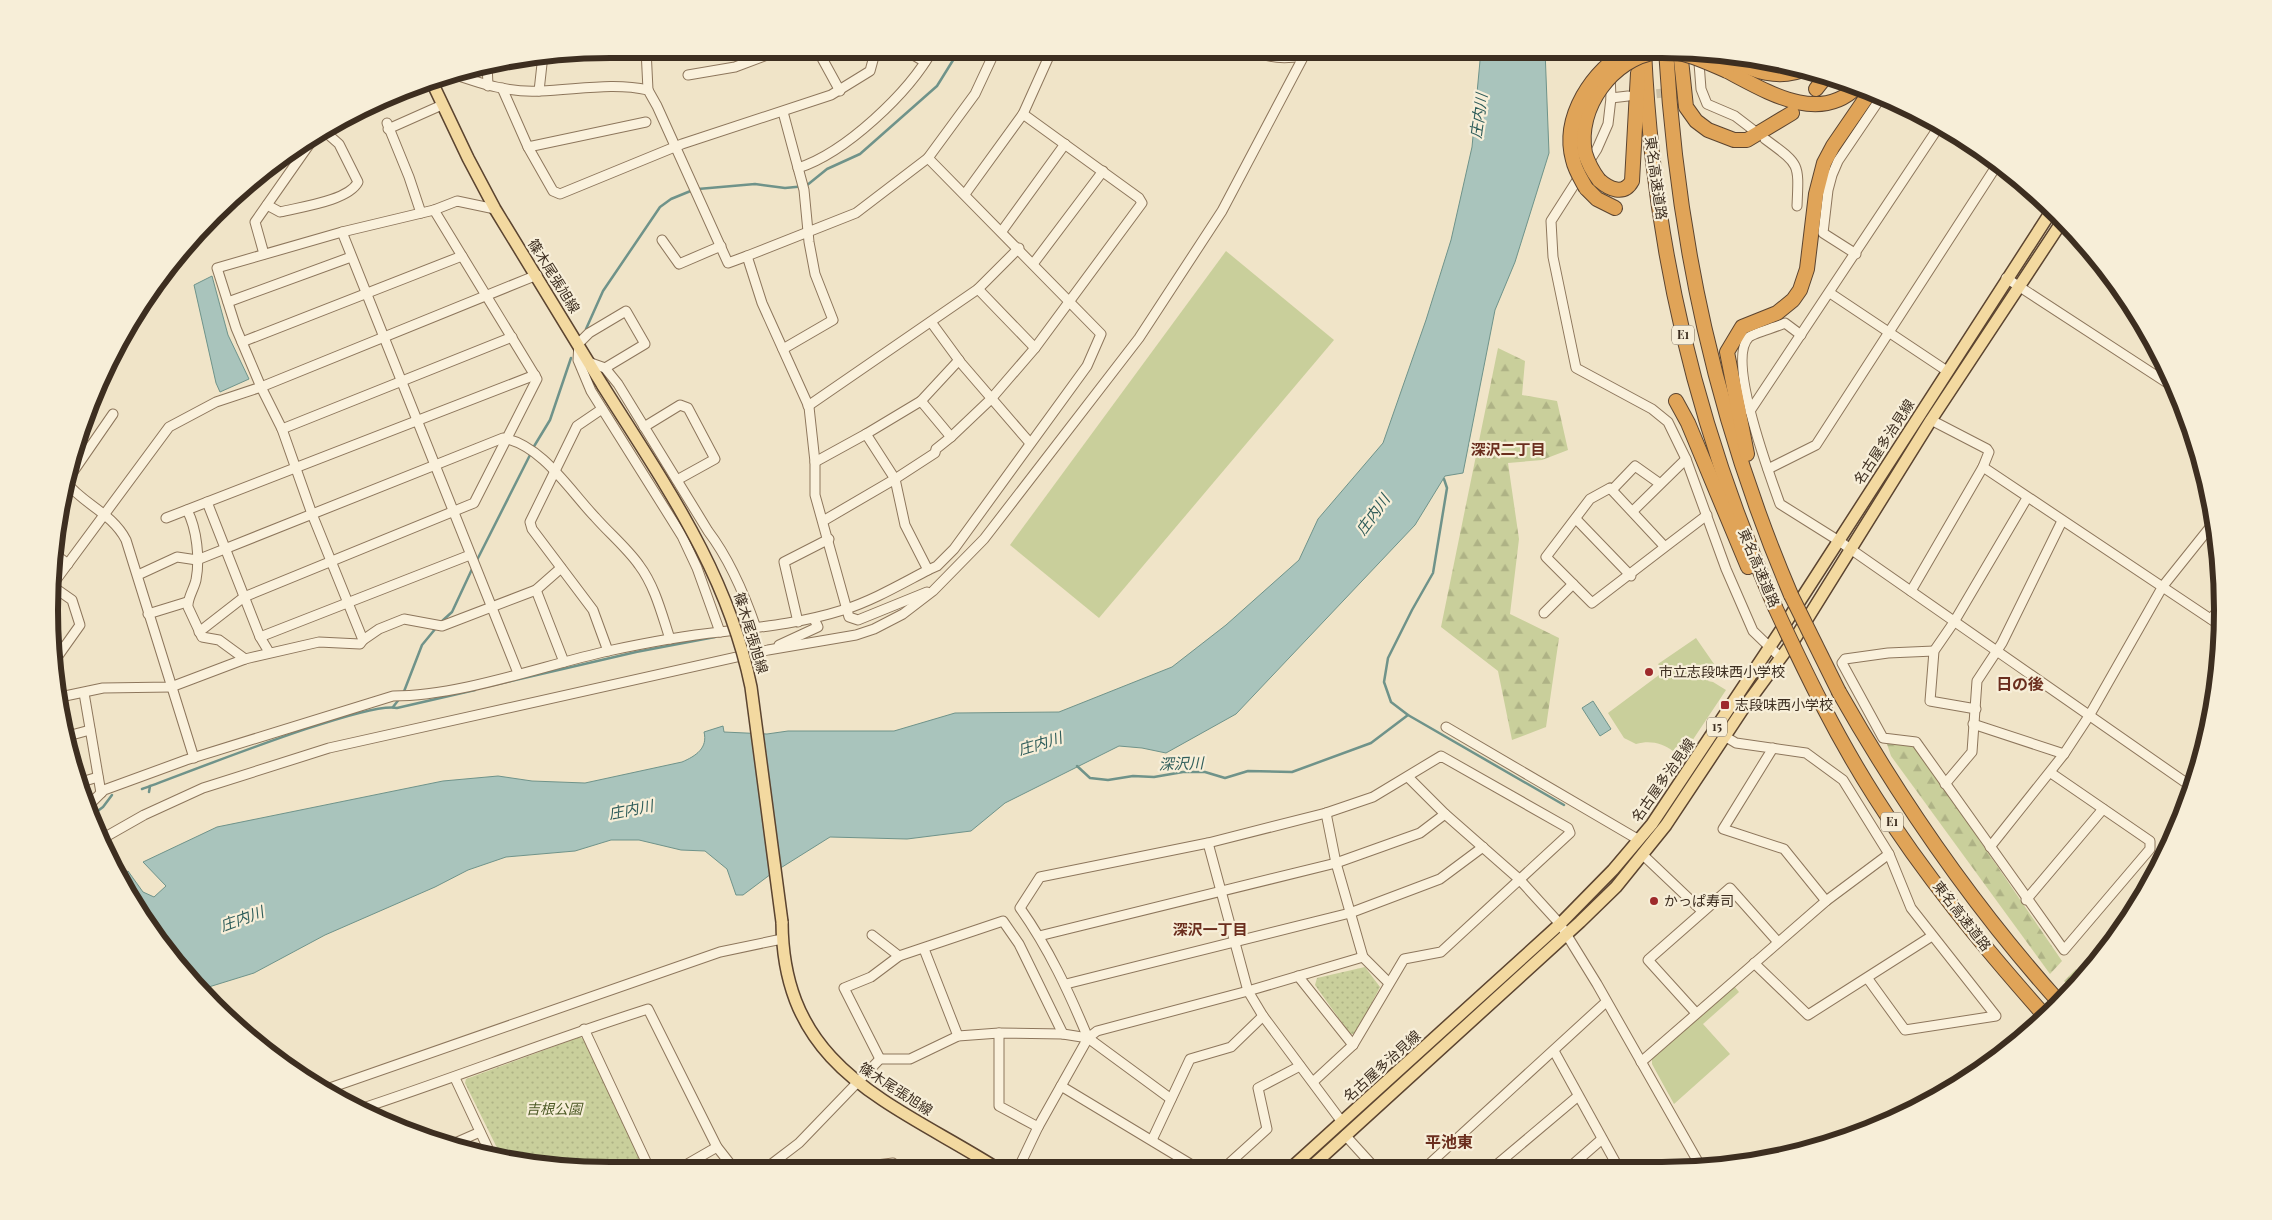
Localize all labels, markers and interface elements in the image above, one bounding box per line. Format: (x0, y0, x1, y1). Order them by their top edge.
water label: 庄内川 (1465, 90, 1491, 140)
street label: 東名高速道路 (1641, 135, 1672, 221)
street label: 篠木尾張旭線 (524, 235, 585, 316)
road number: E1 (1672, 326, 1694, 344)
street label: 名古屋多治見線 (1849, 395, 1918, 488)
district label: 深沢二丁目 (1470, 439, 1546, 459)
water label: 庄内川 (1351, 489, 1395, 538)
street label: 東名高速道路 (1734, 525, 1785, 610)
street label: 篠木尾張旭線 (730, 590, 773, 676)
place label: 市立志段味西小学校 (1659, 662, 1785, 681)
marker: 市立志段味西小学校 (1643, 666, 1655, 678)
district label: 日の後 (1996, 673, 2044, 694)
place label: 志段味西小学校 (1735, 695, 1833, 714)
marker: 志段味西小学校 (1719, 699, 1731, 711)
road number: 15 (1707, 718, 1727, 736)
water label: 庄内川 (1015, 726, 1066, 759)
street label: 名古屋多治見線 (1627, 734, 1698, 825)
water label: 深沢川 (1158, 752, 1206, 774)
water label: 庄内川 (607, 795, 657, 823)
road number: E1 (1881, 812, 1903, 832)
street label: 東名高速道路 (1929, 877, 1996, 955)
place label: かっぱ寿司 (1664, 891, 1734, 910)
marker: かっぱ寿司 (1648, 895, 1660, 907)
water label: 庄内川 (217, 900, 268, 935)
district label: 深沢一丁目 (1172, 919, 1248, 939)
street label: 名古屋多治見線 (1339, 1026, 1424, 1105)
street label: 篠木尾張旭線 (856, 1058, 937, 1119)
park label: 吉根公園 (526, 1099, 584, 1118)
district label: 平池東 (1425, 1131, 1473, 1152)

